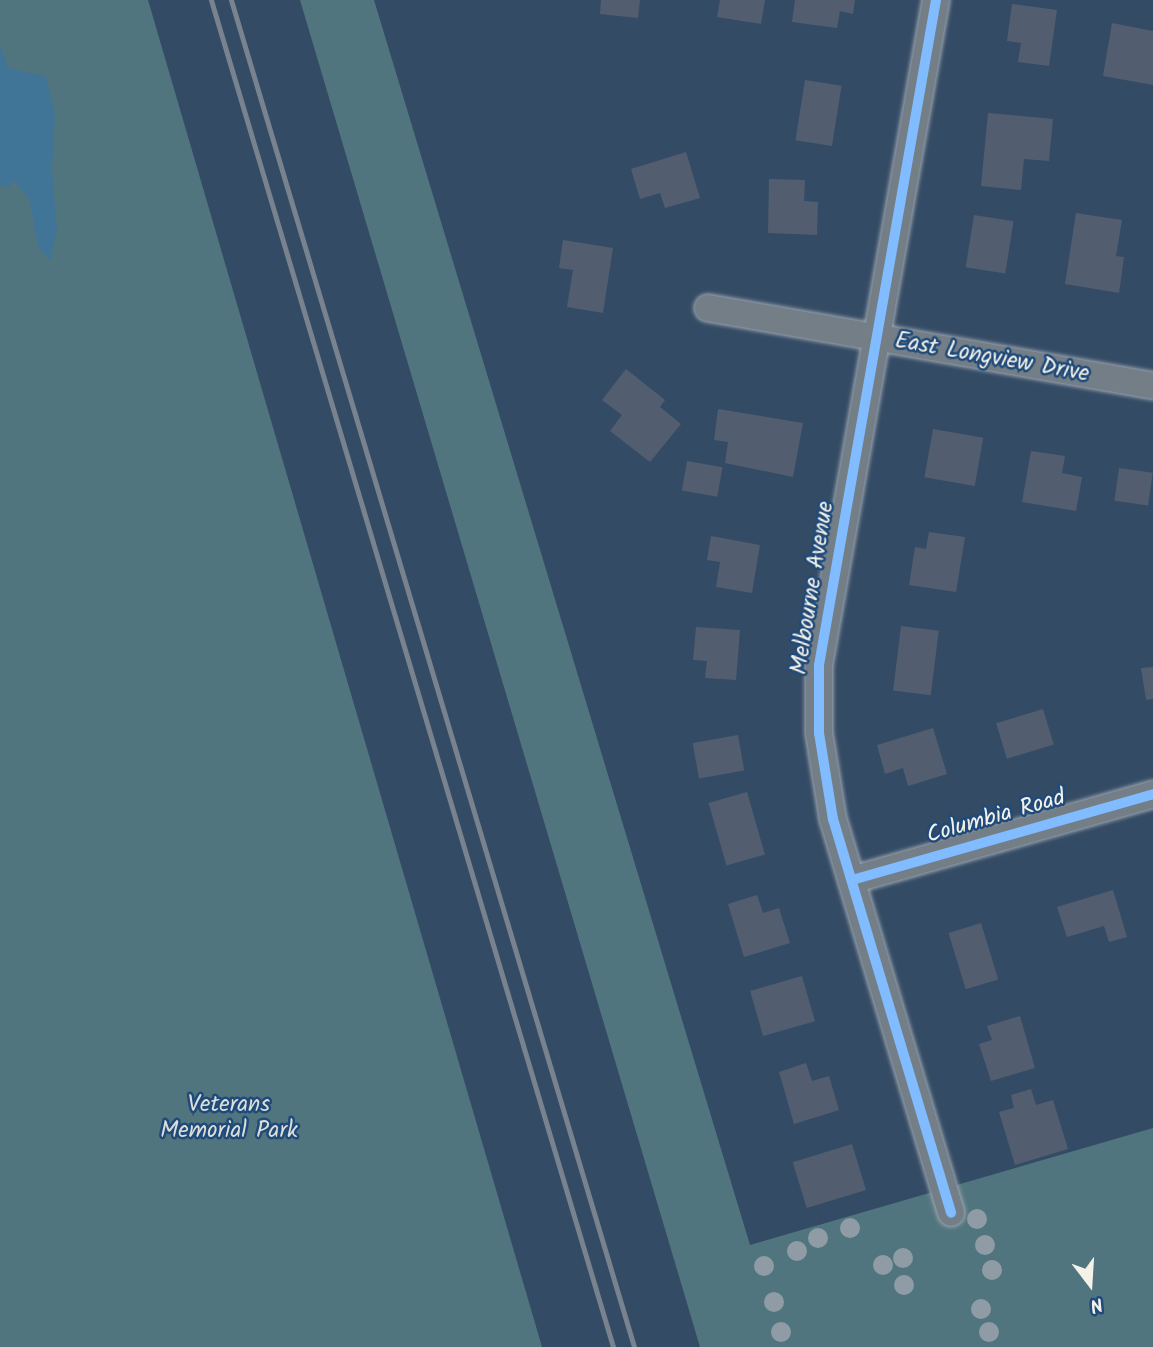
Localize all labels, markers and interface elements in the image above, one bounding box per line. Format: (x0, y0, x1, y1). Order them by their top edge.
street label: East Longview Drive (893, 327, 1091, 389)
street label: Melbourne Avenue (786, 499, 840, 677)
street label: Columbia Road (924, 784, 1068, 850)
park label: Veterans Memorial Park (160, 1091, 298, 1145)
north arrow (1055, 1249, 1125, 1319)
text: N (1086, 1288, 1106, 1320)

